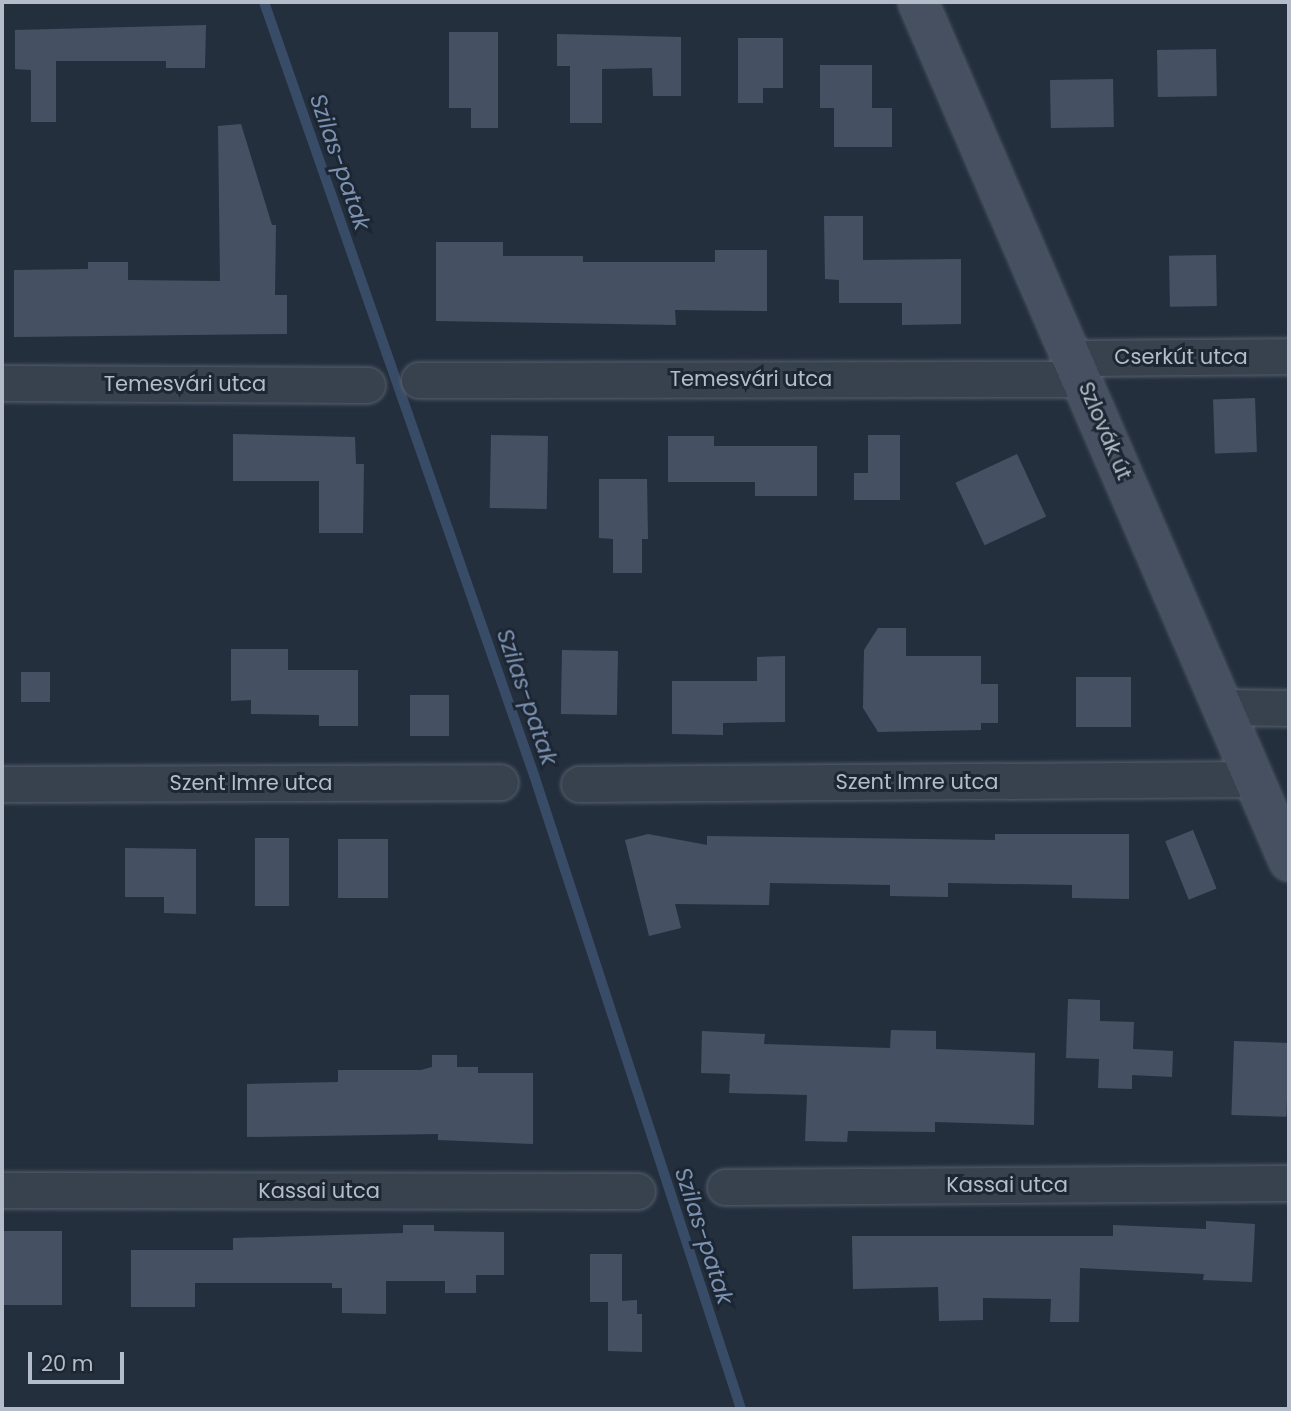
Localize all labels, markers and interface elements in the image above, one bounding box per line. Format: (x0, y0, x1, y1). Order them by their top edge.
water label: Szilas-patak (304, 90, 376, 234)
street label: Cserkút utca (1114, 344, 1248, 370)
street label: Temesvári utca (670, 366, 832, 392)
street label: Temesvári utca (104, 371, 266, 397)
street label: Szlovák út (1073, 378, 1137, 484)
water label: Szilas-patak (491, 625, 563, 769)
street label: Szent Imre utca (836, 769, 998, 795)
street label: Szent Imre utca (170, 770, 332, 796)
water label: Szilas-patak (669, 1164, 739, 1308)
street label: Kassai utca (946, 1172, 1068, 1198)
street label: Kassai utca (258, 1178, 380, 1204)
scale bar (32, 1338, 128, 1382)
text: 20 m (41, 1349, 94, 1378)

